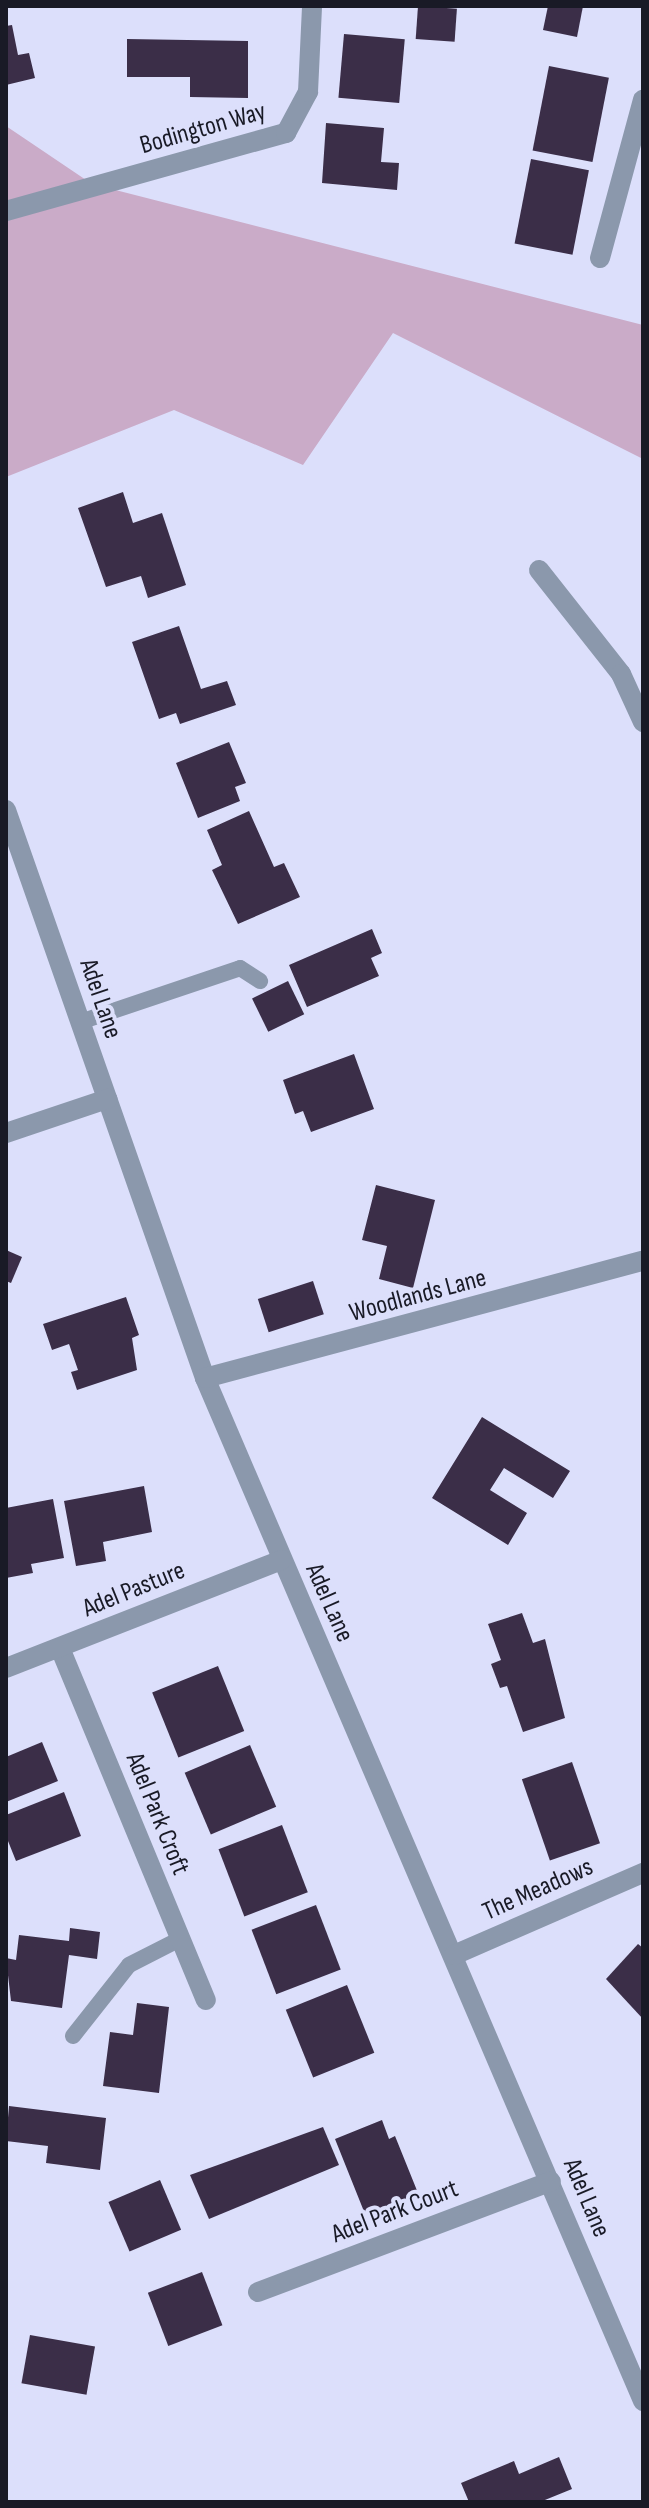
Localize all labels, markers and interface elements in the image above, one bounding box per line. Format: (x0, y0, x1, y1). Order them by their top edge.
street label: Bodington Way (137, 96, 269, 162)
street label: Adel Lane (72, 955, 128, 1043)
street label: Woodlands Lane (346, 1263, 490, 1329)
street label: Adel Pasture (78, 1555, 190, 1625)
street label: Adel Lane (298, 1559, 360, 1647)
street label: Adel Park Croft (118, 1748, 196, 1880)
street label: The Meadows (478, 1852, 598, 1928)
street label: Adel Lane (556, 2154, 616, 2242)
street label: Adel Park Court (327, 2174, 463, 2250)

